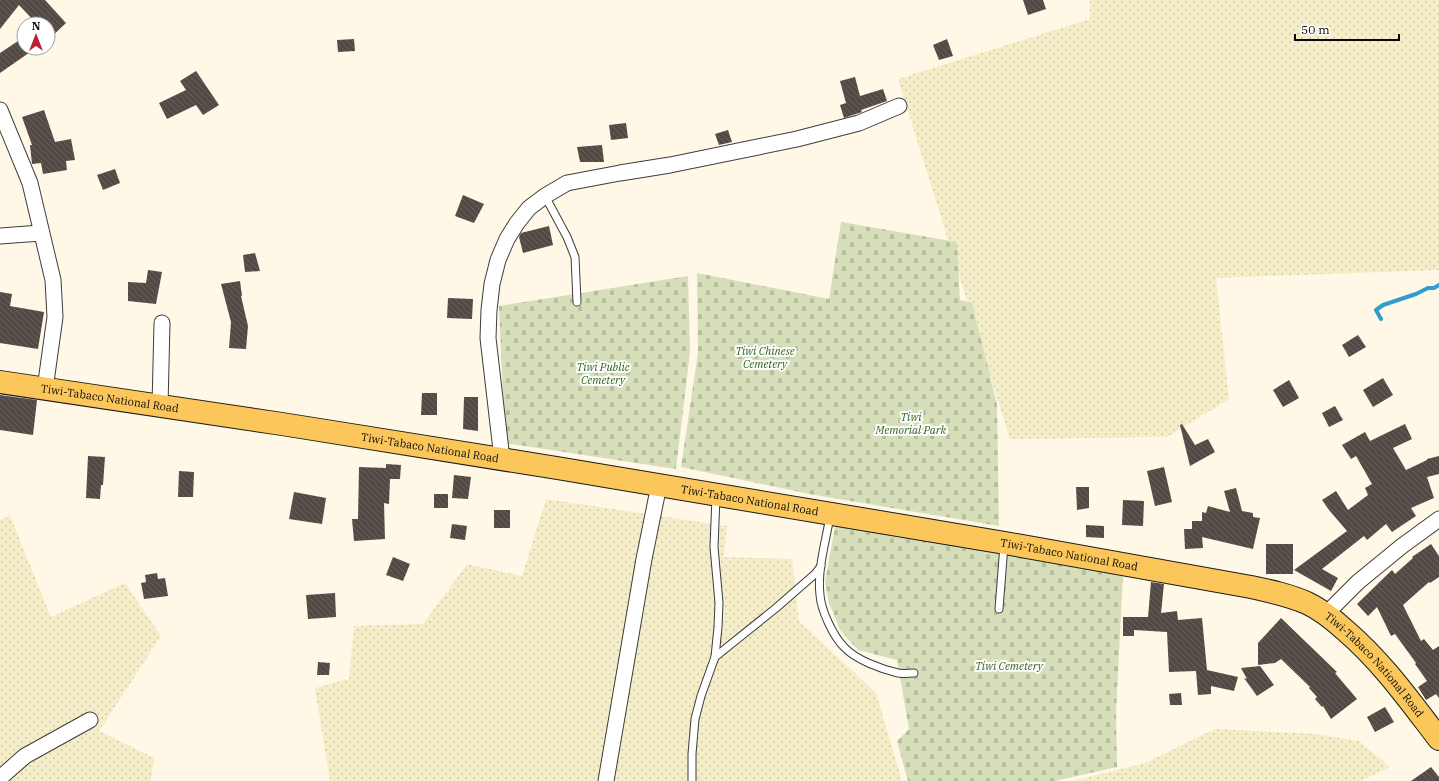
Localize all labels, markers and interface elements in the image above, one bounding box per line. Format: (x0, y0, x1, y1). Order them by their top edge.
north arrow (16, 16, 56, 56)
scale bar (1295, 16, 1399, 42)
text: N (32, 19, 41, 33)
text: 50 m (1301, 22, 1330, 37)
park label: Tiwi Chinese Cemetery (735, 344, 795, 371)
park label: Tiwi Public Cemetery (577, 360, 630, 387)
street label: Tiwi-Tabaco National Road (40, 381, 180, 416)
park label: Tiwi Memorial Park (875, 410, 947, 437)
street label: Tiwi-Tabaco National Road (360, 430, 500, 466)
street label: Tiwi-Tabaco National Road (680, 482, 820, 519)
street label: Tiwi-Tabaco National Road (999, 535, 1139, 574)
street label: Tiwi-Tabaco National Road (1322, 609, 1427, 720)
park label: Tiwi Cemetery (975, 659, 1044, 673)

